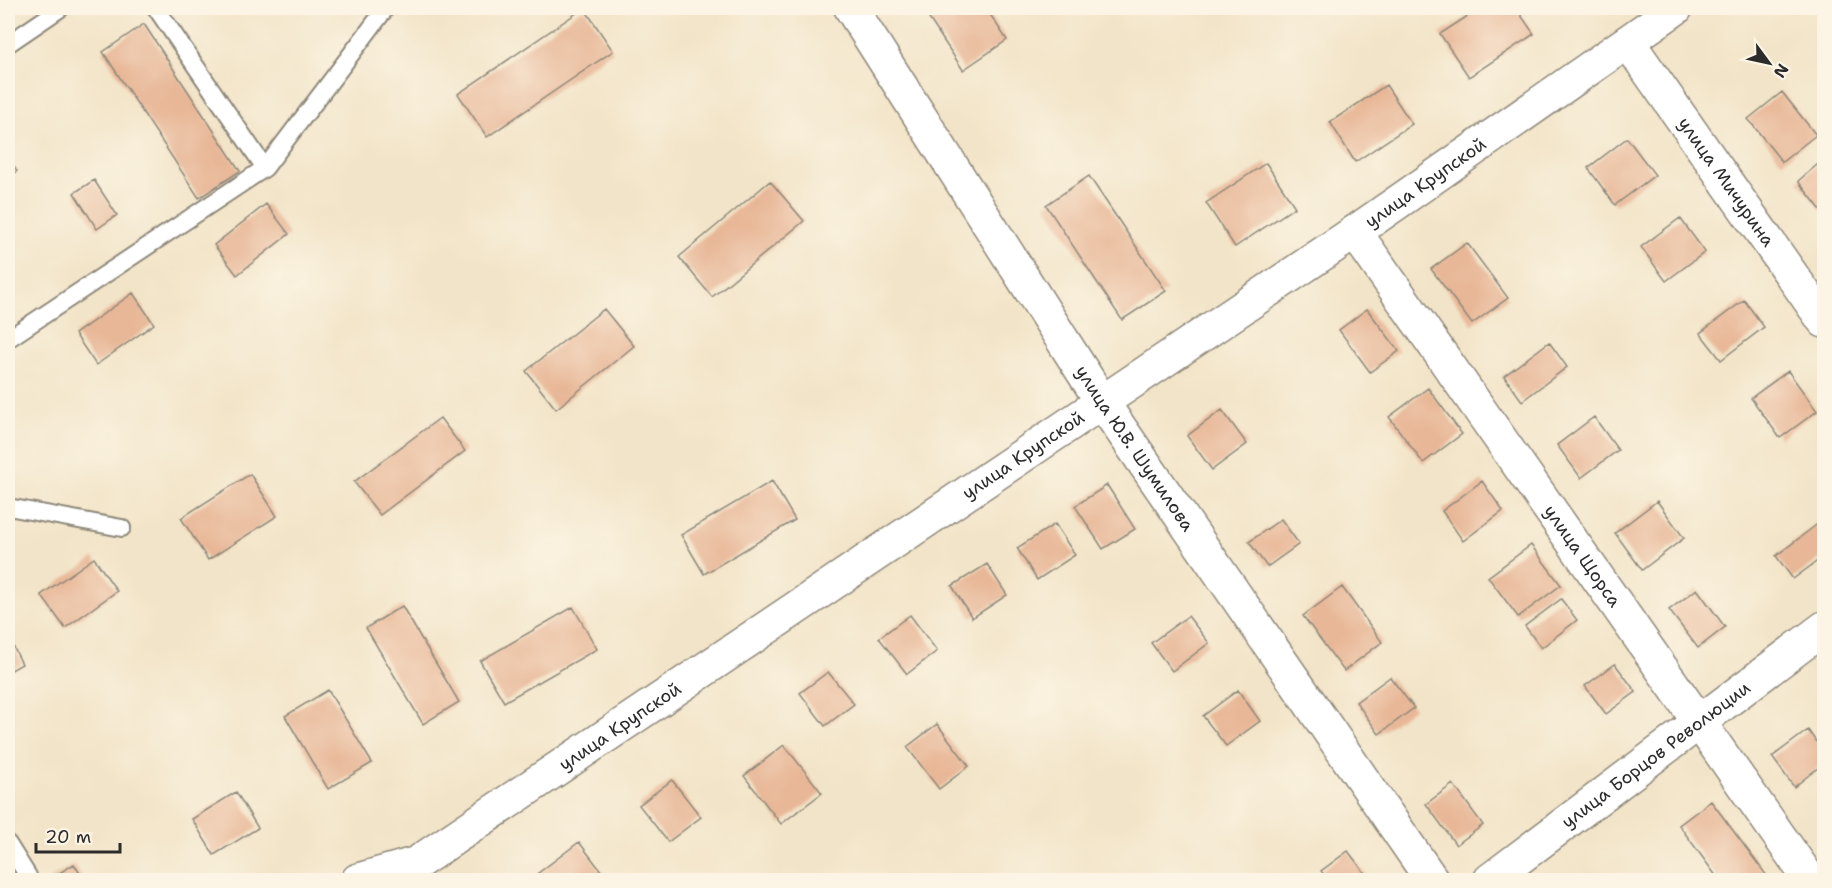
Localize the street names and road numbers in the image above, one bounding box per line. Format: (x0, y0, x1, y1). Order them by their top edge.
street label: улица Мичурина (1672, 112, 1780, 251)
street label: улица Крупской (1360, 132, 1491, 233)
street label: улица Ю.В. Шумилова (1070, 361, 1200, 536)
street label: улица Крупской (957, 405, 1089, 505)
street label: улица Щорса (1538, 500, 1627, 612)
street label: улица Борцов Революции (1557, 676, 1756, 834)
street label: улица Крупской (554, 677, 686, 776)

